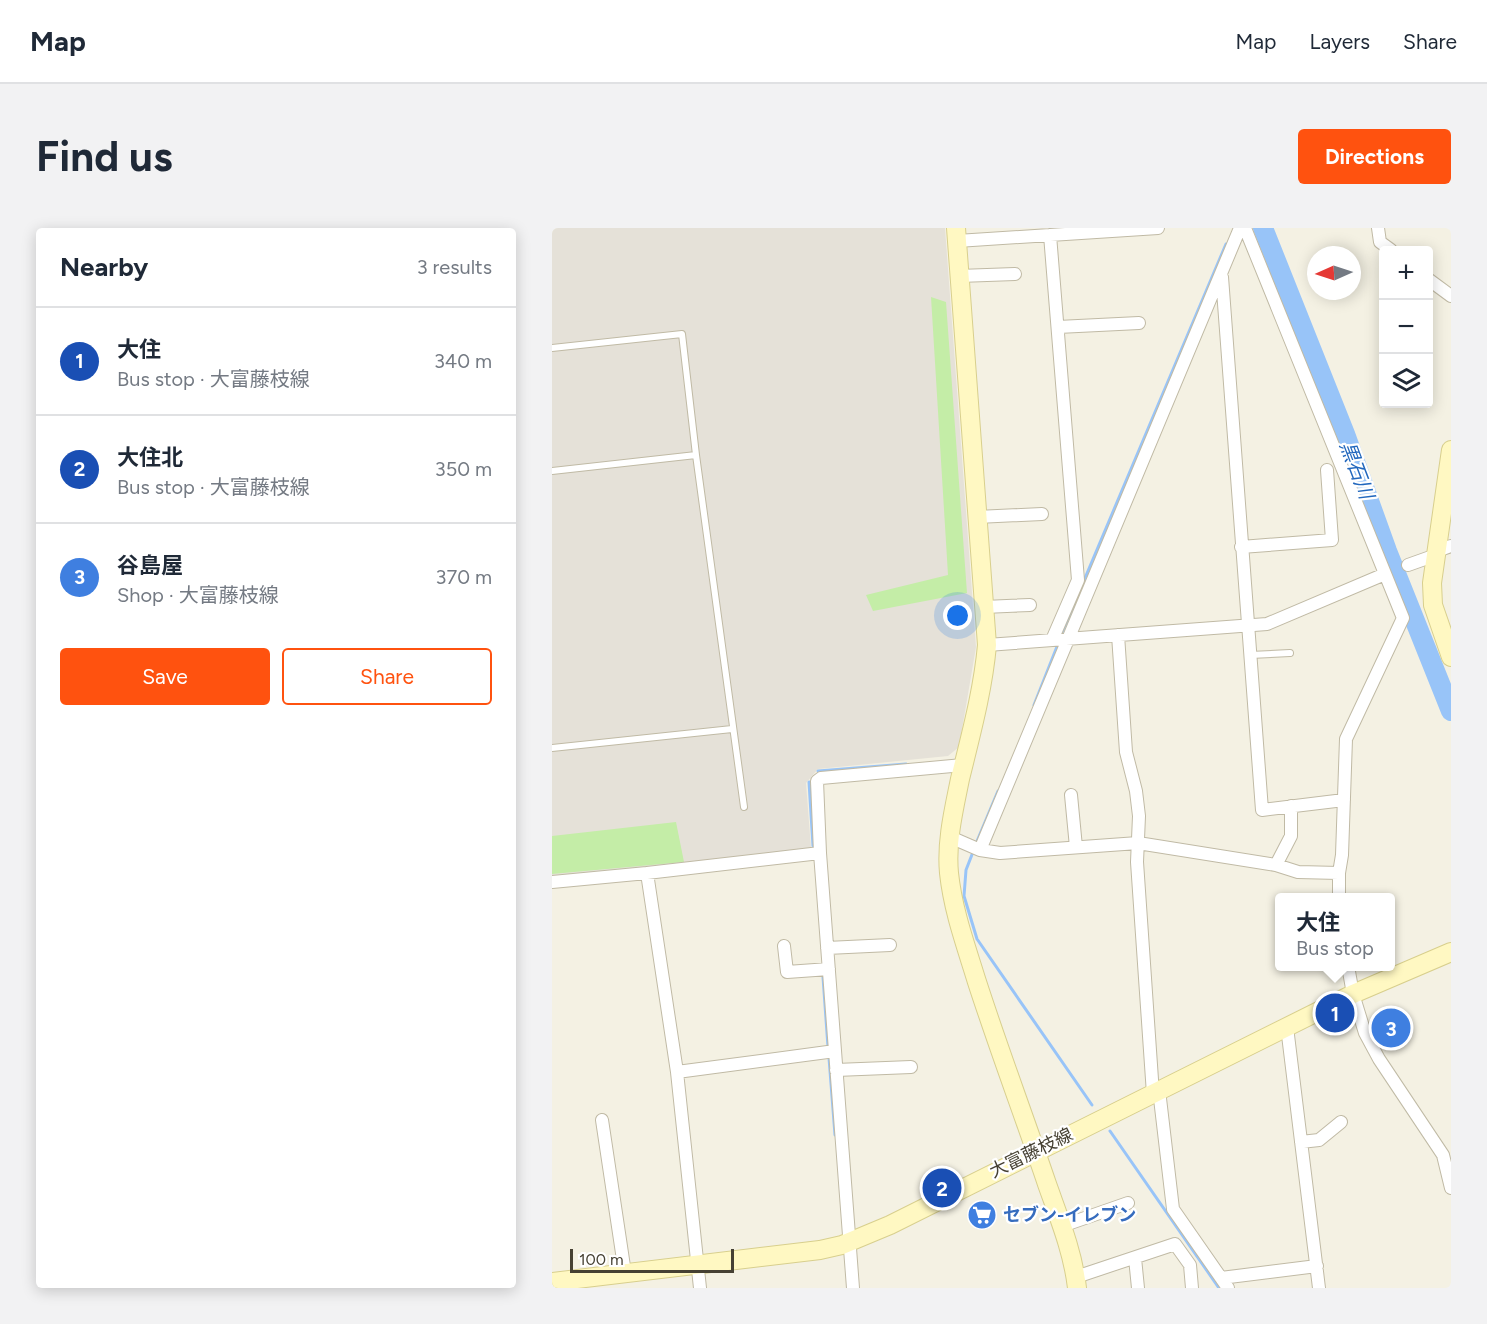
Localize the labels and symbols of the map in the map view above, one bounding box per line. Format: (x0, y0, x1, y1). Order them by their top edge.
north arrow (1307, 246, 1361, 300)
water label: 黒石川 (1335, 438, 1380, 504)
your location (943, 601, 972, 630)
pin: 1 (1316, 990, 1354, 1036)
pin: 3 (1372, 1006, 1410, 1050)
street label: 大富藤枝線 (986, 1123, 1076, 1183)
pin: 2 (922, 1166, 962, 1210)
supermarket icon: セブン-イレブン (966, 1199, 998, 1231)
place label: セブン-イレブン (1003, 1204, 1136, 1226)
scale bar (570, 1246, 734, 1274)

